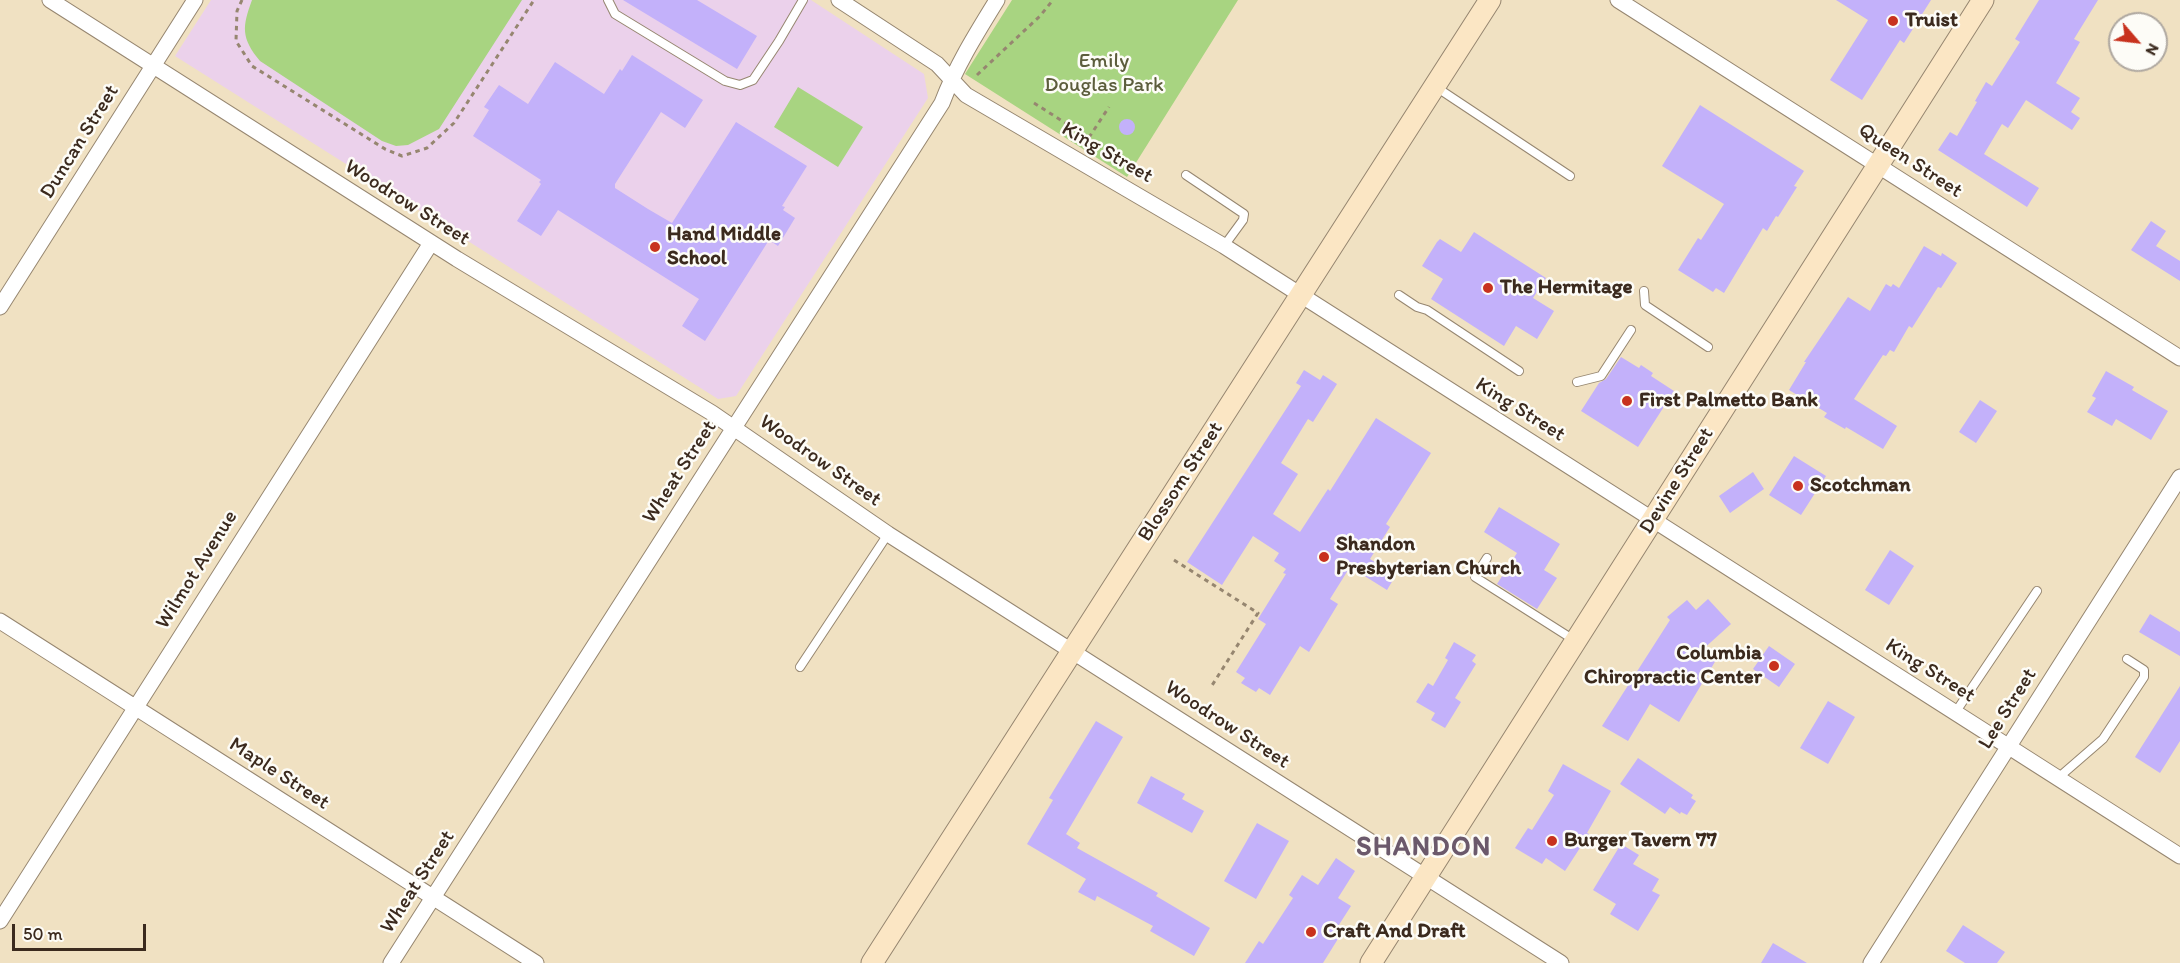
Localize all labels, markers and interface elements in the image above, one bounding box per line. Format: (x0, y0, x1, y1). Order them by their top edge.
place label: Truist (1905, 8, 1958, 34)
north arrow (2108, 12, 2168, 72)
marker: Truist (1886, 14, 1900, 28)
text: N (2142, 41, 2163, 59)
park label: Emily Douglas Park (1044, 49, 1164, 99)
street label: Duncan Street (35, 80, 125, 204)
street label: King Street (1057, 117, 1157, 189)
street label: Queen Street (1853, 118, 1967, 204)
street label: Woodrow Street (340, 154, 474, 252)
place label: Hand Middle School (667, 222, 781, 272)
marker: Hand Middle School (648, 240, 662, 254)
place label: The Hermitage (1500, 275, 1633, 301)
marker: The Hermitage (1481, 281, 1495, 295)
street label: King Street (1470, 372, 1570, 448)
place label: First Palmetto Bank (1639, 388, 1818, 414)
marker: First Palmetto Bank (1620, 394, 1634, 408)
street label: Woodrow Street (754, 410, 886, 512)
street label: Wheat Street (637, 416, 723, 528)
street label: Blossom Street (1133, 417, 1229, 547)
street label: Devine Street (1634, 423, 1720, 539)
place label: Scotchman (1810, 473, 1911, 499)
marker: Scotchman (1791, 479, 1805, 493)
street label: Wilmot Avenue (151, 506, 243, 634)
place label: Shandon Presbyterian Church (1336, 532, 1521, 582)
marker: Shandon Presbyterian Church (1317, 550, 1331, 564)
street label: King Street (1880, 633, 1980, 709)
place label: Columbia Chiropractic Center (1584, 641, 1762, 691)
marker: Columbia Chiropractic Center (1767, 659, 1781, 673)
street label: Lee Street (1973, 664, 2043, 754)
street label: Woodrow Street (1160, 675, 1294, 775)
street label: Maple Street (224, 732, 334, 816)
street label: Wheat Street (375, 826, 461, 938)
place label: Burger Tavern 77 (1564, 828, 1717, 854)
district label: SHANDON (1356, 832, 1492, 864)
marker: Burger Tavern 77 (1545, 834, 1559, 848)
scale bar (15, 912, 148, 950)
place label: Craft And Draft (1323, 919, 1466, 945)
text: 50 m (23, 923, 63, 945)
marker: Craft And Draft (1304, 925, 1318, 939)

